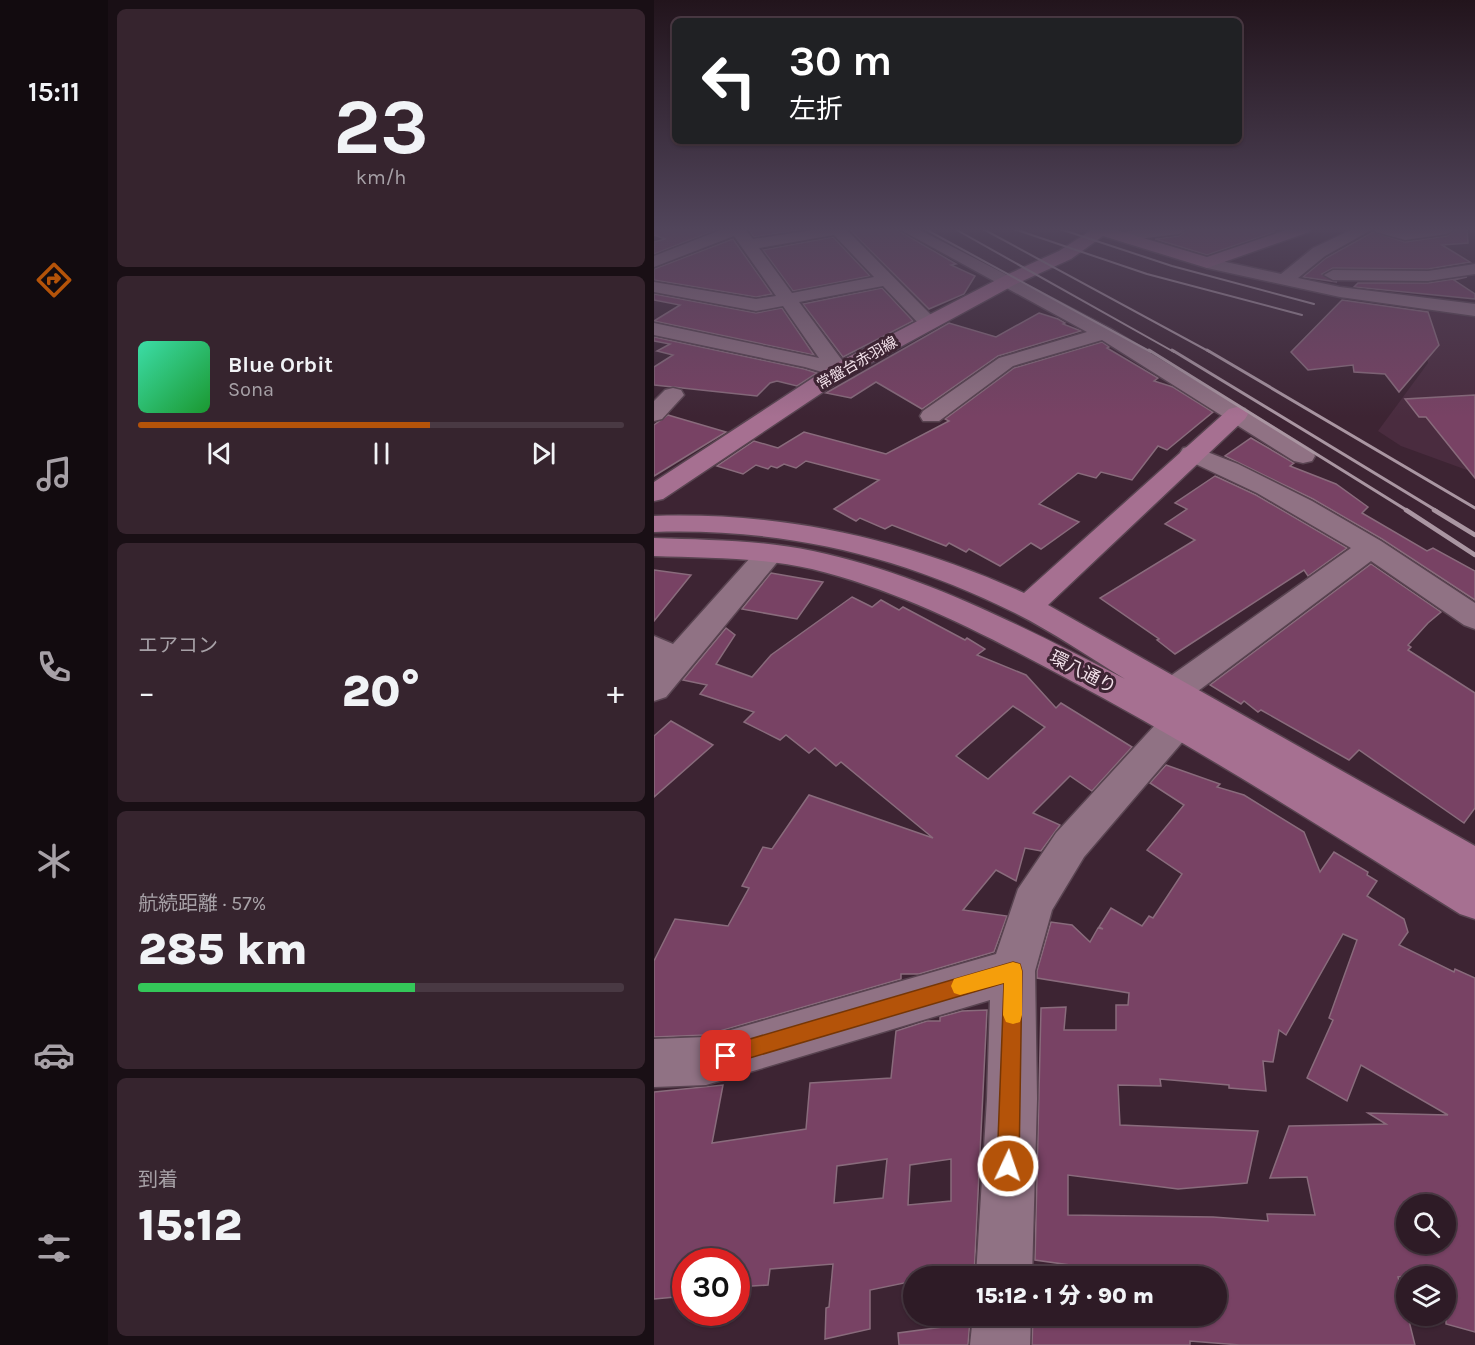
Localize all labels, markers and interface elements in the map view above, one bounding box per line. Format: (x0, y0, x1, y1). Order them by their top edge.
text: 30 m (789, 36, 892, 86)
icon: left (690, 42, 768, 120)
text: 15:11 (28, 76, 80, 108)
text: 23 (333, 81, 429, 173)
text: 左折 (789, 93, 843, 125)
text: km/h (356, 166, 406, 189)
icon: directions (33, 259, 75, 301)
street label: 常盤台赤羽線 (814, 333, 900, 393)
text: Blue Orbit (228, 352, 333, 378)
text: Sona (228, 378, 274, 401)
icon: previous (203, 437, 236, 470)
icon: pause (365, 437, 398, 470)
icon: next (527, 437, 560, 470)
icon: music (33, 453, 75, 495)
text: エアコン (138, 634, 218, 657)
icon: phone (33, 646, 75, 688)
street label: 環八通り (1046, 646, 1120, 698)
text: 20° (342, 665, 420, 717)
text: − (138, 673, 155, 711)
text: + (607, 673, 624, 711)
icon: climate (33, 840, 75, 882)
text: 航続距離 · 57% (138, 892, 266, 915)
text: 285 km (138, 923, 307, 975)
pin (700, 1030, 751, 1081)
icon: car (33, 1034, 75, 1076)
icon: arrive (709, 1039, 742, 1072)
position arrow (976, 1134, 1040, 1198)
text: 到着 (138, 1168, 178, 1191)
map controls (1396, 1194, 1456, 1326)
button: search (1396, 1194, 1456, 1254)
text: 15:12 (138, 1199, 242, 1251)
icon: filters (33, 1227, 75, 1269)
speed limit sign: 30 (672, 1248, 750, 1326)
button: layers (1396, 1266, 1456, 1326)
text: 15:12 · 1 分 · 90 m (976, 1283, 1154, 1309)

